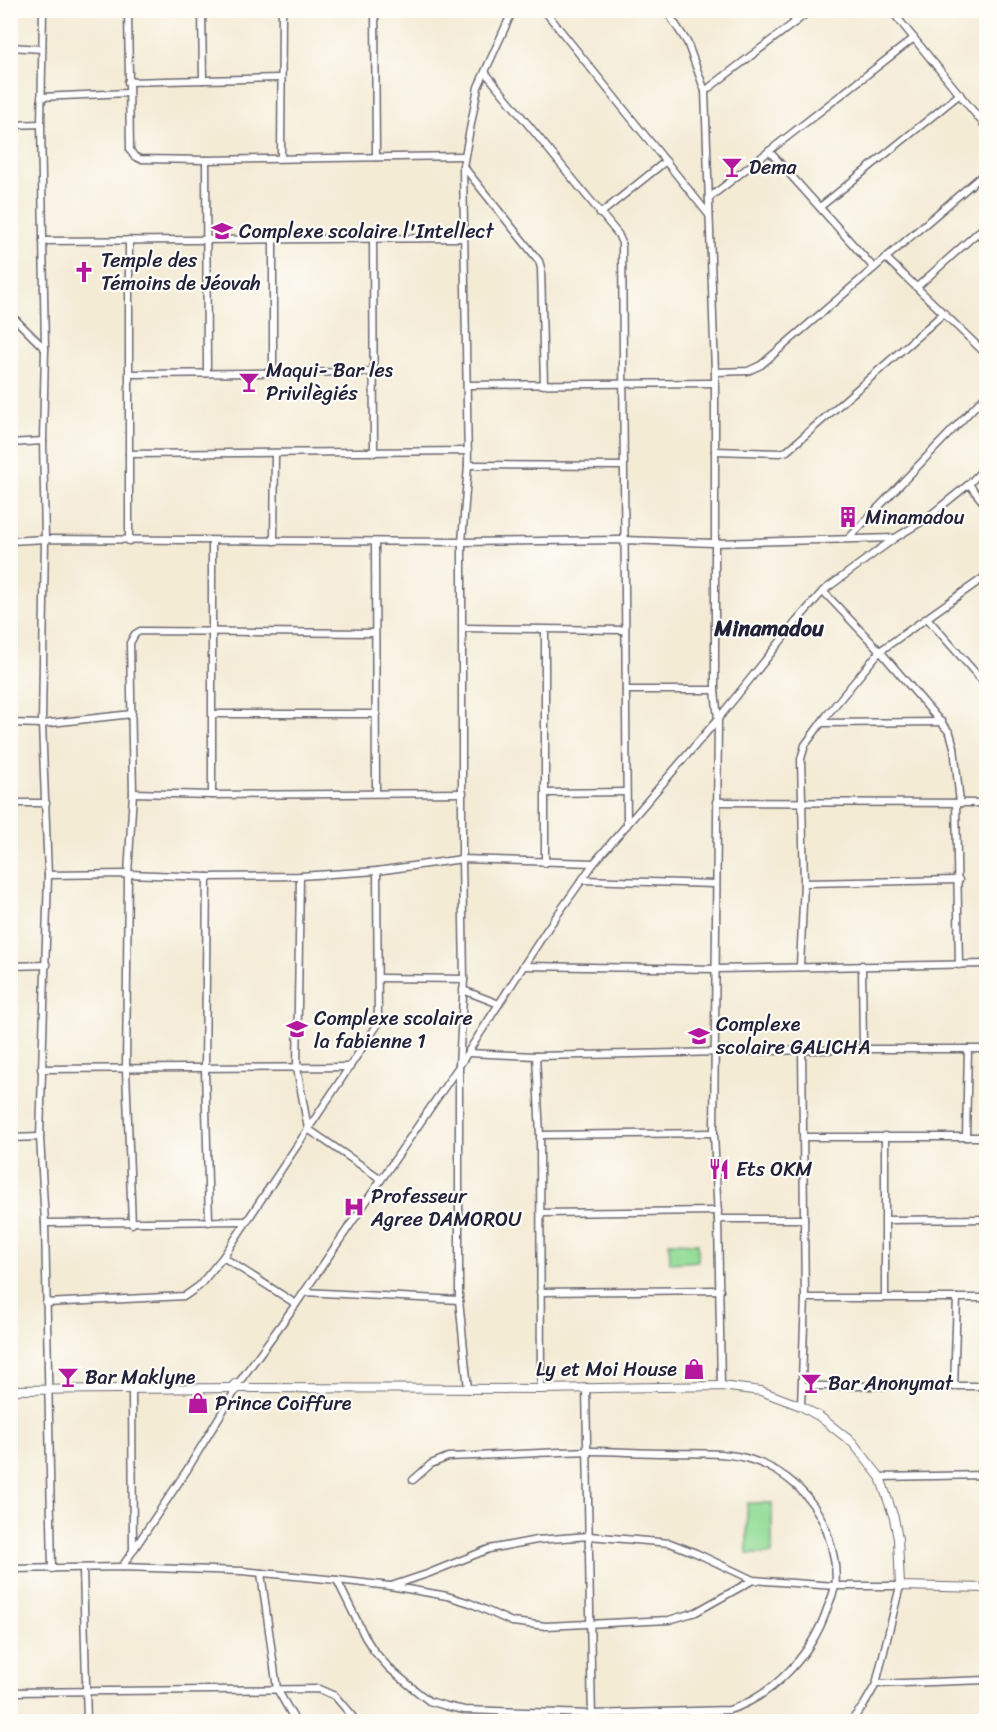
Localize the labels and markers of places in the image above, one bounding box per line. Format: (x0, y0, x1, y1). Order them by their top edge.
place label: Dema (749, 150, 798, 185)
bar icon: Dema (720, 155, 744, 179)
place label: Complexe scolaire l'Intellect (239, 214, 494, 249)
school or university icon: Complexe scolaire l'Intellect (210, 219, 234, 243)
place label: Temple des Témoins de Jéovah (101, 243, 261, 301)
church icon: Temple des Témoins de Jéovah (72, 260, 96, 284)
place label: Maqui- Bar les Privilègiés (266, 353, 394, 411)
bar icon: Maqui- Bar les Privilègiés (237, 370, 261, 394)
place label: Minamadou (865, 500, 965, 535)
building icon: Minamadou (836, 505, 860, 529)
place label: Complexe scolaire la fabienne 1 (314, 1001, 473, 1059)
place label: Complexe scolaire GALICHA (715, 1007, 870, 1065)
school or university icon: Complexe scolaire la fabienne 1 (285, 1017, 309, 1041)
school or university icon: Complexe scolaire GALICHA (687, 1024, 711, 1048)
place label: Ets OKM (736, 1152, 812, 1187)
restaurant icon: Ets OKM (707, 1157, 731, 1181)
place label: Professeur Agree DAMOROU (370, 1179, 522, 1237)
hospital icon: Professeur Agree DAMOROU (342, 1195, 366, 1219)
place label: Ly et Moi House (536, 1352, 677, 1387)
shop icon: Ly et Moi House (682, 1357, 706, 1381)
place label: Bar Maklyne (85, 1360, 196, 1395)
bar icon: Bar Maklyne (56, 1365, 80, 1389)
place label: Bar Anonymat (828, 1366, 954, 1401)
bar icon: Bar Anonymat (799, 1371, 823, 1395)
place label: Prince Coiffure (215, 1386, 352, 1421)
shop icon: Prince Coiffure (186, 1391, 210, 1415)

